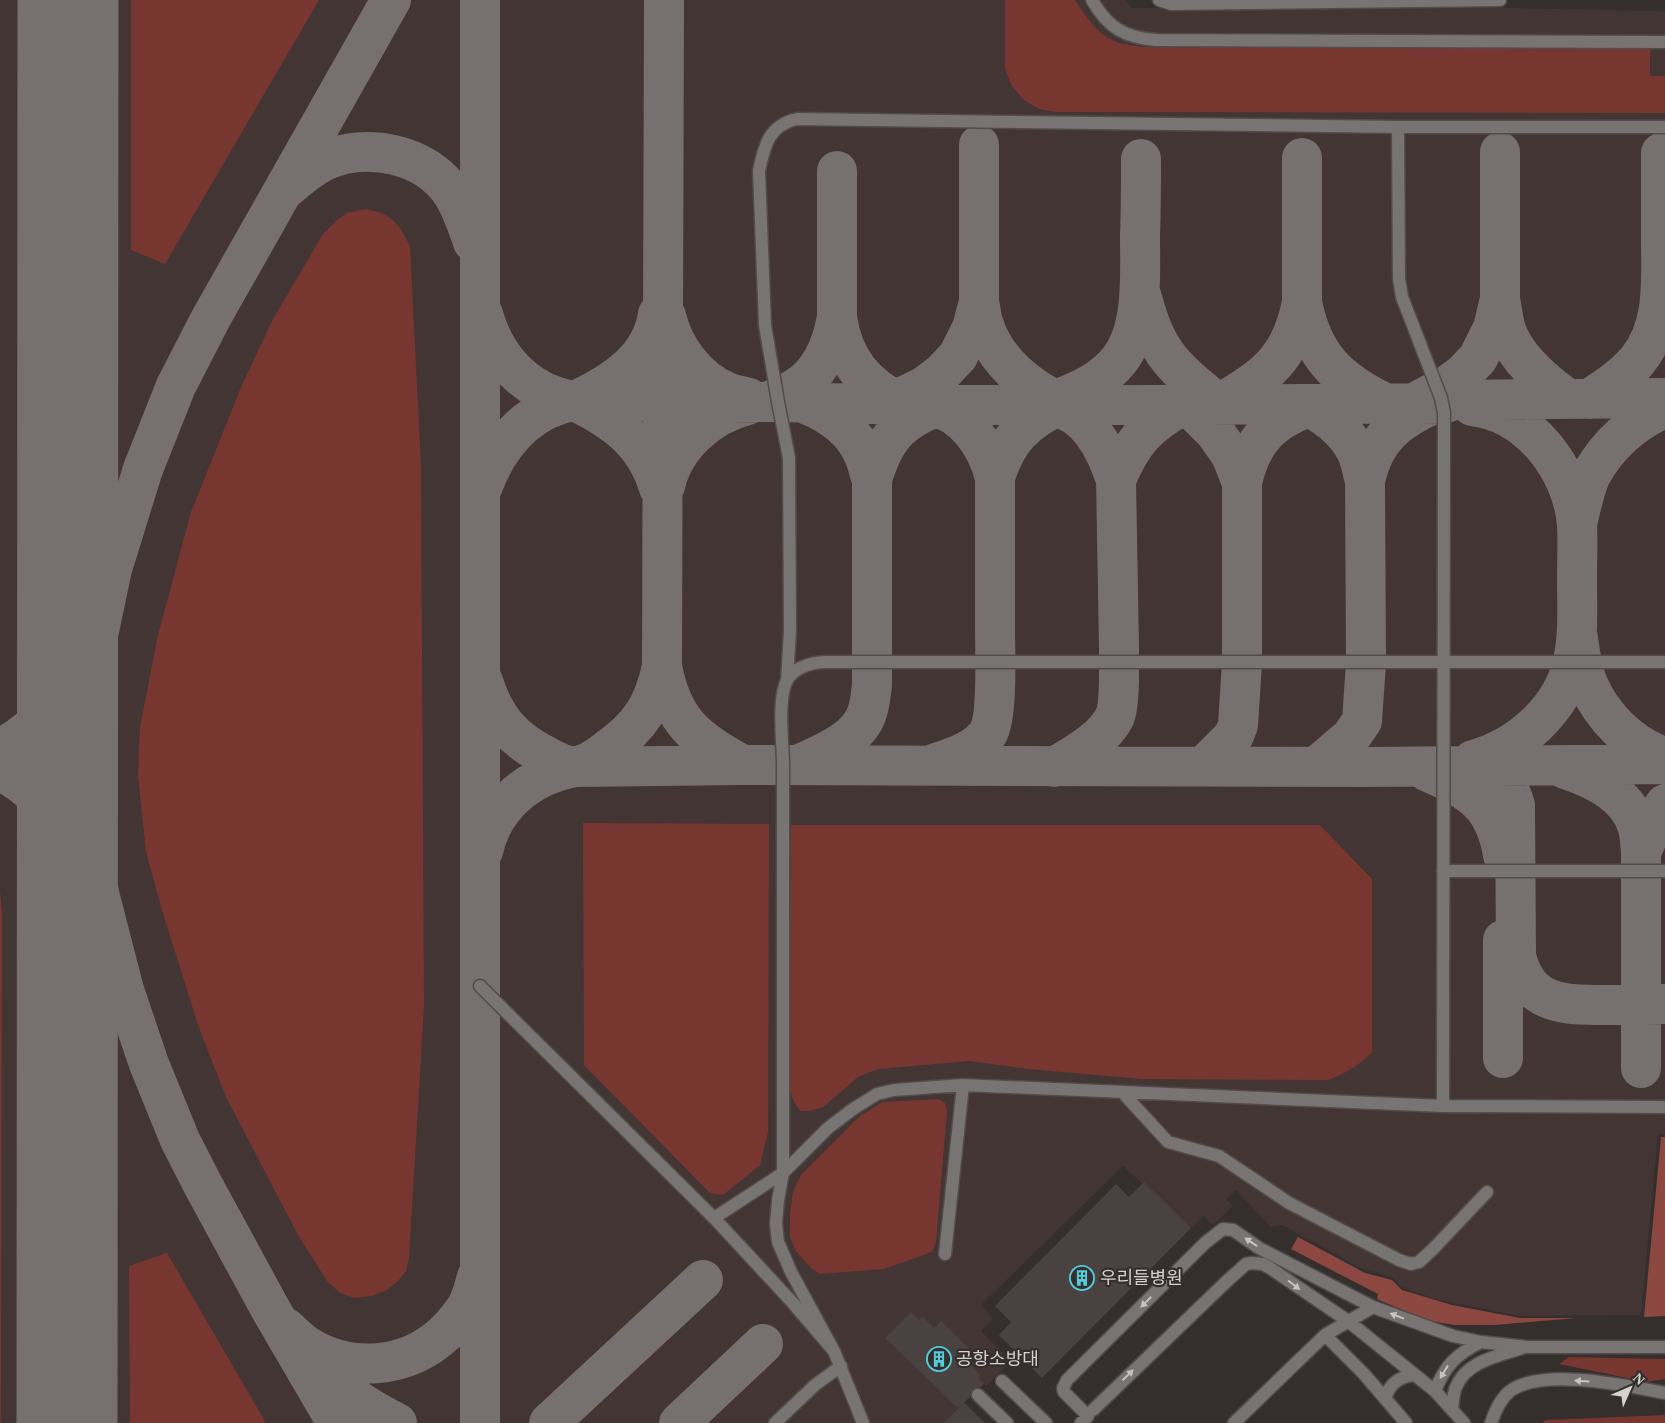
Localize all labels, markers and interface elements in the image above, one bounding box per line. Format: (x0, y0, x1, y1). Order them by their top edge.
one-way arrow (1244, 1237, 1257, 1247)
building icon: 우리들병원 (1069, 1265, 1095, 1291)
place label: 우리들병원 (1100, 1268, 1183, 1288)
one-way arrow (1287, 1280, 1301, 1290)
one-way arrow (1140, 1296, 1152, 1308)
one-way arrow (1389, 1312, 1404, 1320)
building icon: 공항소방대 (926, 1346, 952, 1372)
place label: 공항소방대 (956, 1349, 1039, 1369)
north arrow (1605, 1363, 1655, 1413)
one-way arrow (1440, 1365, 1449, 1378)
one-way arrow (1122, 1369, 1134, 1381)
text: N (1630, 1370, 1648, 1388)
one-way arrow (1574, 1377, 1590, 1385)

